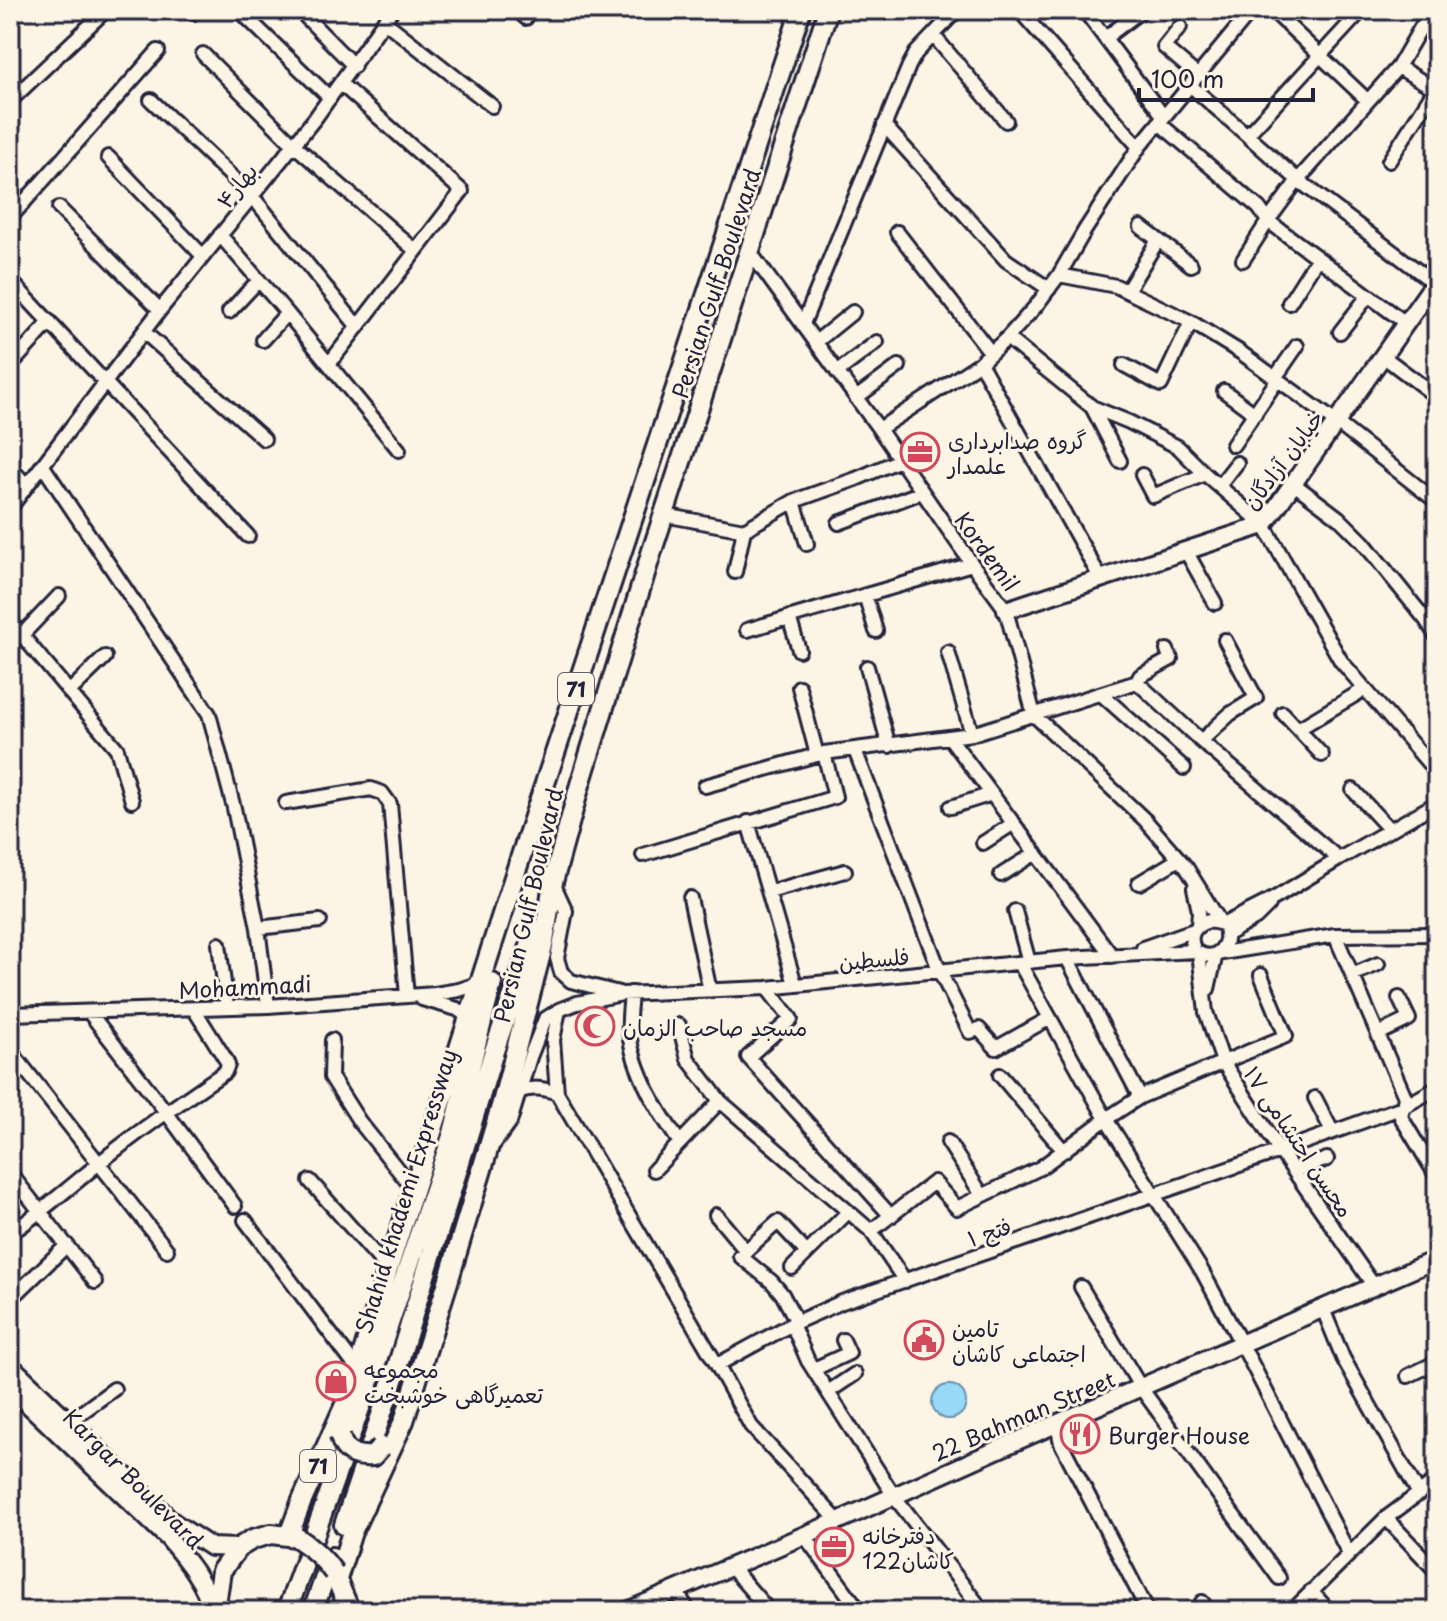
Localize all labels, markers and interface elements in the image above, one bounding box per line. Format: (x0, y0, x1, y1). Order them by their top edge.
scale bar (1139, 52, 1313, 102)
text: 100 m (1151, 60, 1224, 96)
street label: بهار۴ (207, 155, 265, 215)
street label: Persian Gulf Boulevard (662, 164, 768, 402)
street label: خیابان آزادگان (1233, 402, 1331, 516)
place label: گروه صدابرداری علمدار (946, 423, 1087, 481)
office icon: گروه صدابرداری علمدار (899, 431, 941, 473)
street label: Kordemil (948, 504, 1028, 598)
road number: 71 (558, 673, 594, 705)
street label: Persian Gulf Boulevard (484, 784, 570, 1026)
street label: فلسطین (837, 938, 911, 978)
street label: Mohammadi (178, 966, 312, 1006)
mosque icon: مسجد صاحب الزمان (574, 1005, 616, 1047)
place label: مسجد صاحب الزمان (623, 1010, 807, 1043)
street label: Shahid khademi Expressway (346, 1045, 464, 1337)
street label: محسن احتشامی ۱۷ (1237, 1059, 1363, 1223)
street label: فتح ۱ (963, 1208, 1016, 1255)
place label: تامین اجتماعی کاشان (952, 1311, 1086, 1369)
public building icon: تامین اجتماعی کاشان (903, 1319, 945, 1361)
place label: مجموعه تعمیرگاهی خوشبخت (364, 1352, 544, 1410)
shop icon: مجموعه تعمیرگاهی خوشبخت (315, 1360, 357, 1402)
street label: 22 Bahman Street (927, 1362, 1119, 1468)
street label: Kargar Boulevard (56, 1400, 212, 1556)
restaurant icon: Burger House (1059, 1413, 1101, 1455)
place label: Burger House (1108, 1418, 1250, 1451)
road number: 71 (300, 1450, 336, 1482)
place label: دفترخانه 122کاشان (862, 1518, 954, 1576)
office icon: دفترخانه 122کاشان (813, 1526, 855, 1568)

